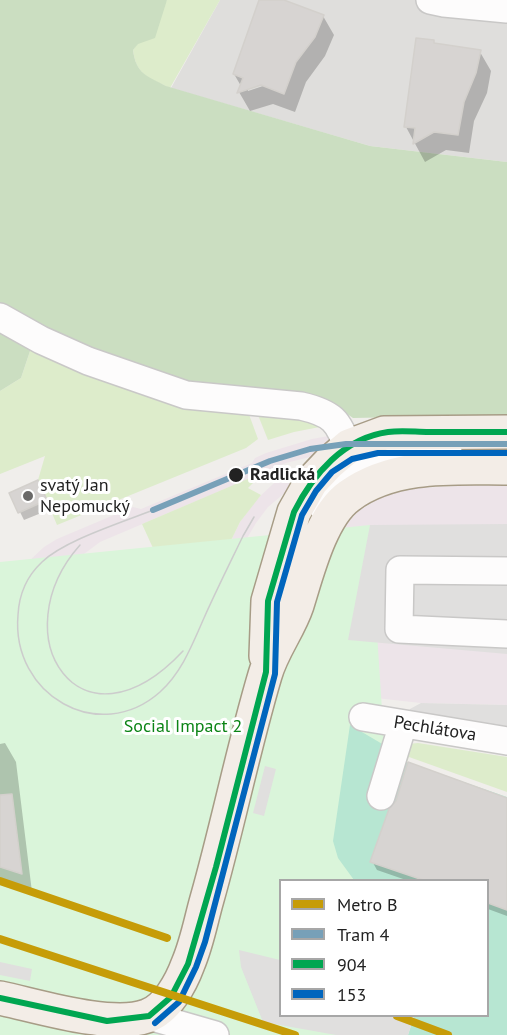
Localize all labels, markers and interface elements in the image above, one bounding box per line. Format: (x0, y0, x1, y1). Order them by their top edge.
place label: Radlická (250, 464, 315, 486)
marker: Radlická (227, 466, 245, 484)
place label: svatý Jan Nepomucký (40, 475, 130, 518)
marker: svatý Jan Nepomucký (21, 489, 35, 503)
street label: Pechlátova (392, 712, 478, 746)
park label: Social Impact 2 (124, 716, 242, 738)
legend (279, 879, 489, 1017)
text: Metro B (337, 893, 398, 916)
text: Tram 4 (337, 923, 389, 946)
text: 904 (337, 953, 366, 976)
text: 153 (337, 983, 366, 1006)

